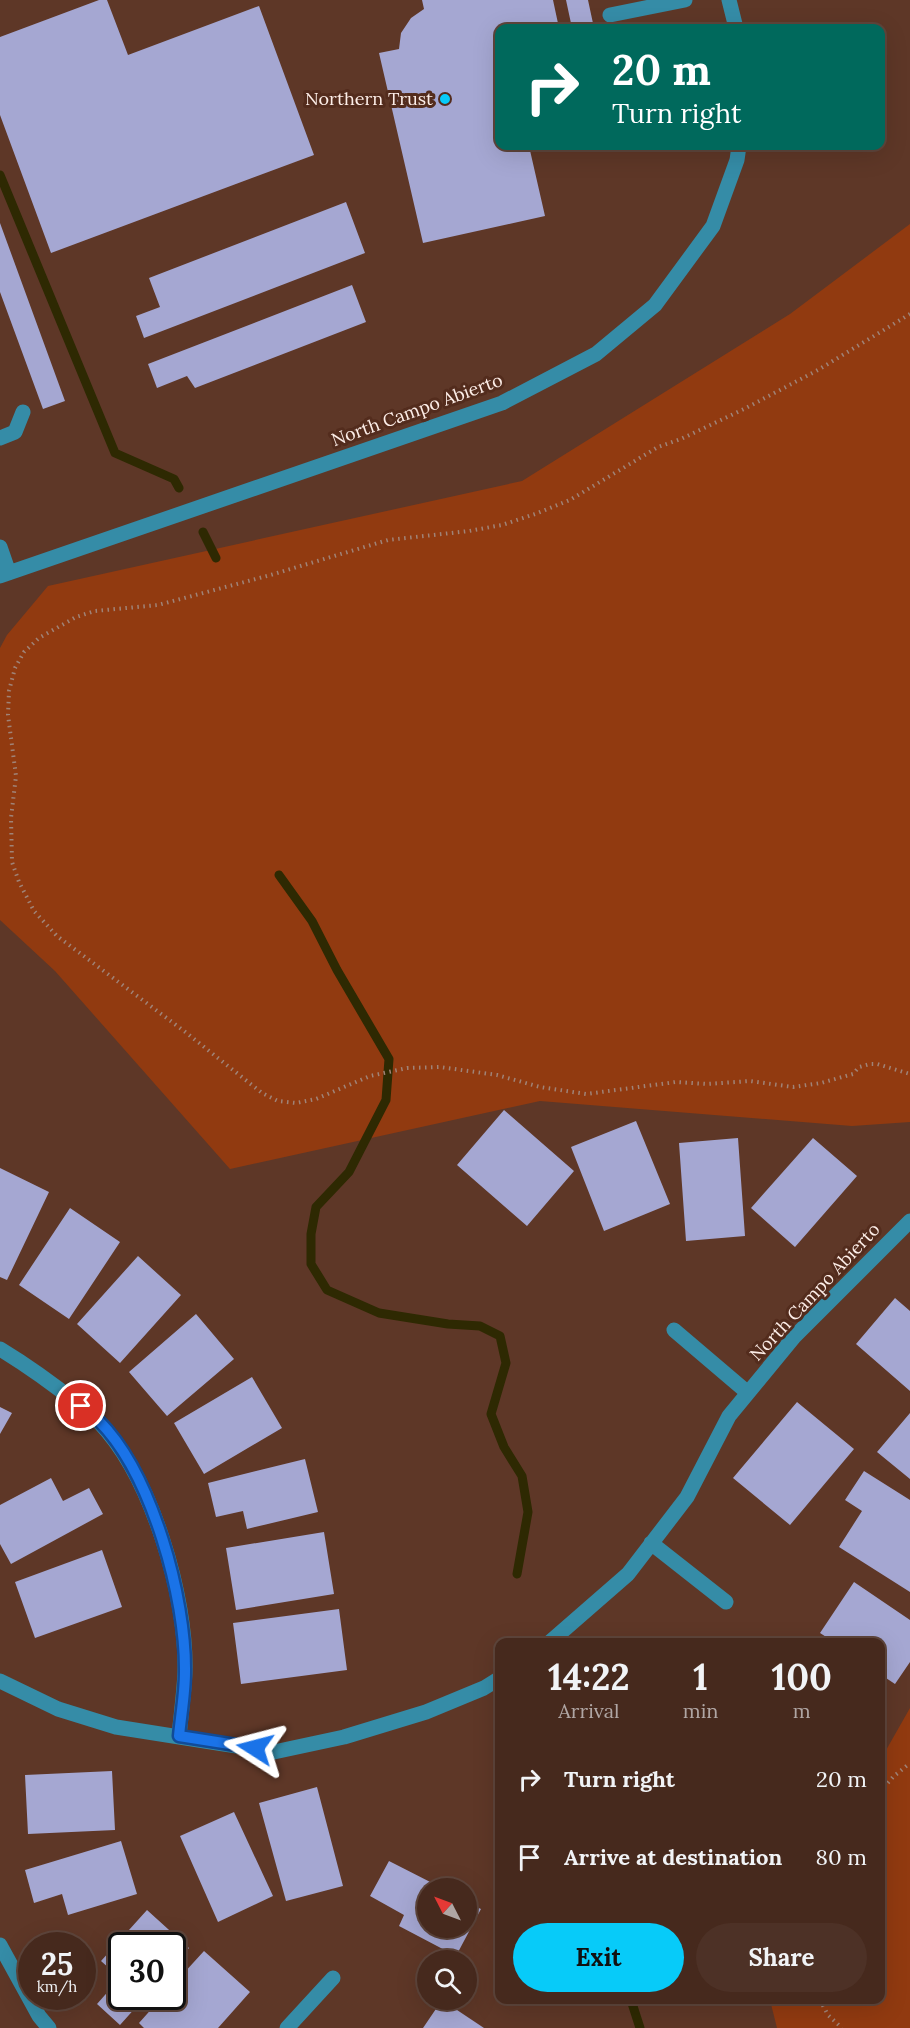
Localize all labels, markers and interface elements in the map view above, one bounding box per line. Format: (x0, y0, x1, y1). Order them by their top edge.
text: 20 m (612, 43, 711, 97)
icon: right (513, 48, 591, 126)
place label: Northern Trust (305, 87, 433, 110)
marker: Northern Trust (438, 92, 452, 106)
text: Turn right (612, 96, 741, 130)
street label: North Campo Abierto (328, 368, 506, 451)
street label: North Campo Abierto (745, 1218, 885, 1365)
pin (55, 1380, 106, 1431)
icon: arrive (64, 1389, 97, 1422)
text: 14:22 (548, 1654, 630, 1700)
text: 1 (693, 1654, 708, 1700)
text: 100 (772, 1654, 832, 1700)
text: Arrival (558, 1698, 619, 1723)
text: min (683, 1698, 718, 1723)
text: m (793, 1698, 811, 1723)
position arrow (223, 1716, 287, 1780)
icon: right (513, 1763, 546, 1796)
text: Turn right (564, 1765, 675, 1793)
text: 20 m (816, 1765, 867, 1793)
icon: arrive (513, 1841, 546, 1874)
text: Arrive at destination (564, 1843, 782, 1871)
text: 80 m (816, 1843, 867, 1871)
north arrow (417, 1878, 477, 1938)
map controls (417, 1878, 477, 2010)
button: Exit (513, 1923, 684, 1992)
button: Share (696, 1923, 867, 1992)
speed limit sign: 30 (108, 1932, 186, 2010)
text: 25 (41, 1945, 73, 1983)
button: search (417, 1950, 477, 2010)
text: km/h (37, 1977, 77, 1996)

